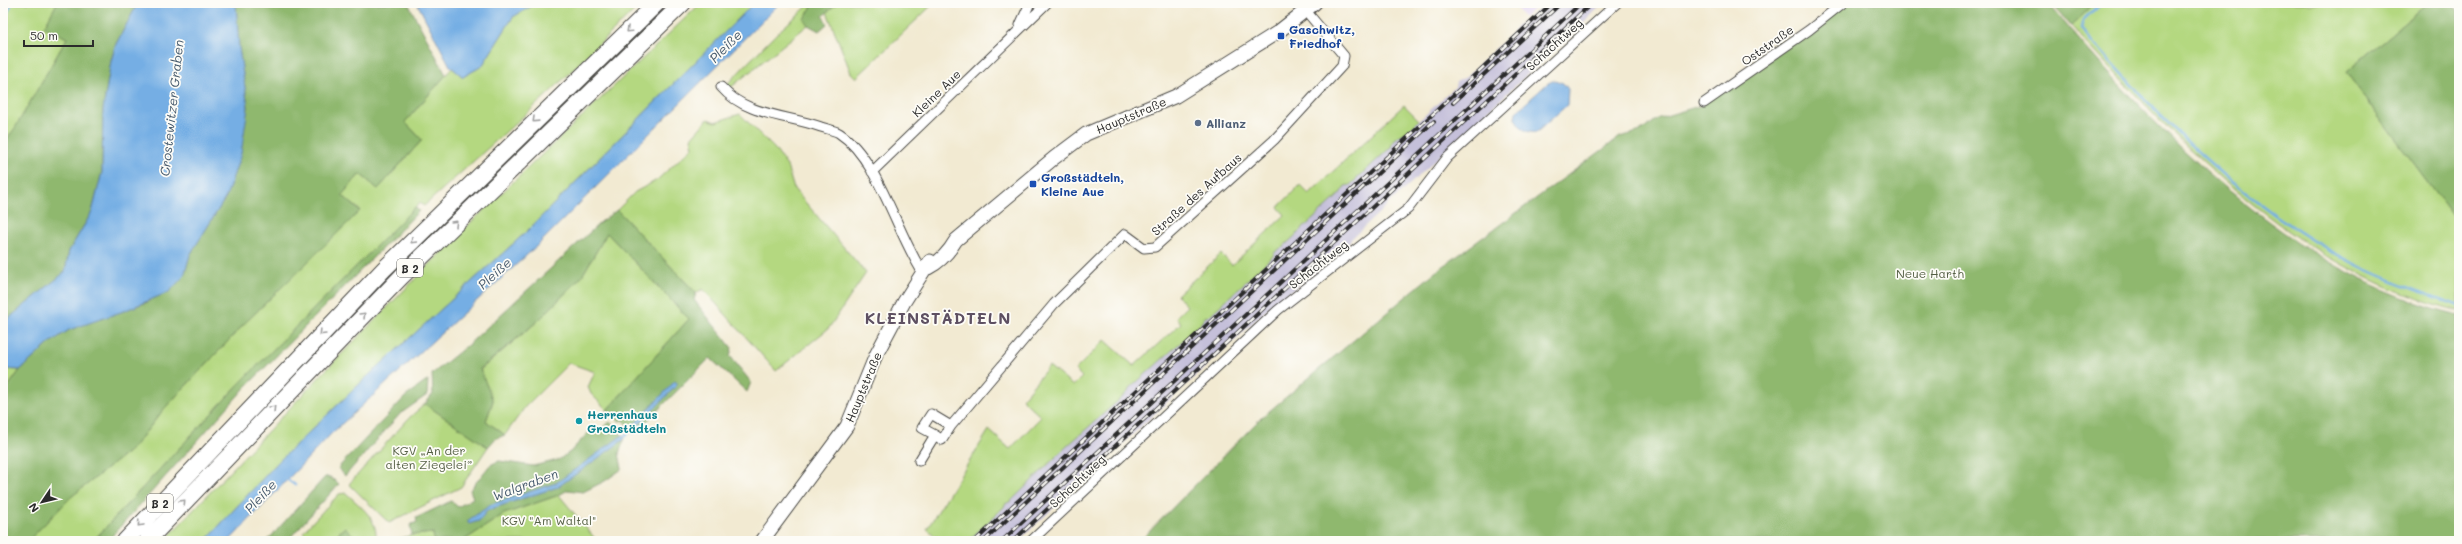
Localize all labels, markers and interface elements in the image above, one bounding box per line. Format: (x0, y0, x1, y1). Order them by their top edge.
street label: Schachtweg (1522, 14, 1586, 74)
place label: Gaschwitz, Friedhof (1289, 21, 1355, 51)
street label: Oststraße (1738, 21, 1796, 69)
scale bar (24, 22, 93, 48)
one-way arrow (626, 25, 634, 32)
water label: Pleiße (705, 26, 745, 66)
text: 50 m (30, 27, 58, 43)
marker: Gaschwitz, Friedhof (1276, 31, 1286, 41)
water label: Crostewitzer Graben (155, 39, 187, 177)
street label: Kleine Aue (908, 66, 964, 120)
street label: Hauptstraße (1093, 93, 1169, 137)
one-way arrow (532, 115, 540, 123)
place label: Allianz (1206, 115, 1246, 131)
marker: Allianz (1193, 118, 1203, 128)
street label: Straße des Aufbaus (1147, 149, 1245, 239)
place label: Großstädteln, Kleine Aue (1041, 169, 1124, 199)
marker: Großstädteln, Kleine Aue (1028, 179, 1038, 189)
one-way arrow (450, 220, 458, 228)
one-way arrow (410, 236, 418, 244)
street label: Schachtweg (1285, 236, 1351, 292)
water label: Pleiße (474, 253, 514, 293)
road number: B 2 (397, 259, 423, 277)
park label: Neue Harth (1896, 265, 1964, 281)
district label: KLEINSTÄDTELN (865, 307, 1011, 328)
one-way arrow (359, 312, 366, 320)
one-way arrow (319, 328, 327, 336)
street label: Hauptstraße (841, 349, 885, 425)
one-way arrow (268, 405, 276, 413)
place label: Herrenhaus Großstädteln (587, 406, 666, 436)
marker: Herrenhaus Großstädteln (574, 416, 584, 426)
park label: KGV „An der alten Ziegelei“ (386, 442, 472, 472)
street label: Schachtweg (1046, 451, 1108, 511)
water label: Walgraben (490, 464, 560, 504)
water label: Pleiße (240, 476, 280, 516)
north arrow (22, 482, 62, 522)
road number: B 2 (147, 494, 173, 512)
one-way arrow (179, 499, 186, 507)
text: N (25, 500, 42, 516)
park label: KGV "Am Waltal" (502, 512, 596, 528)
one-way arrow (138, 519, 145, 527)

